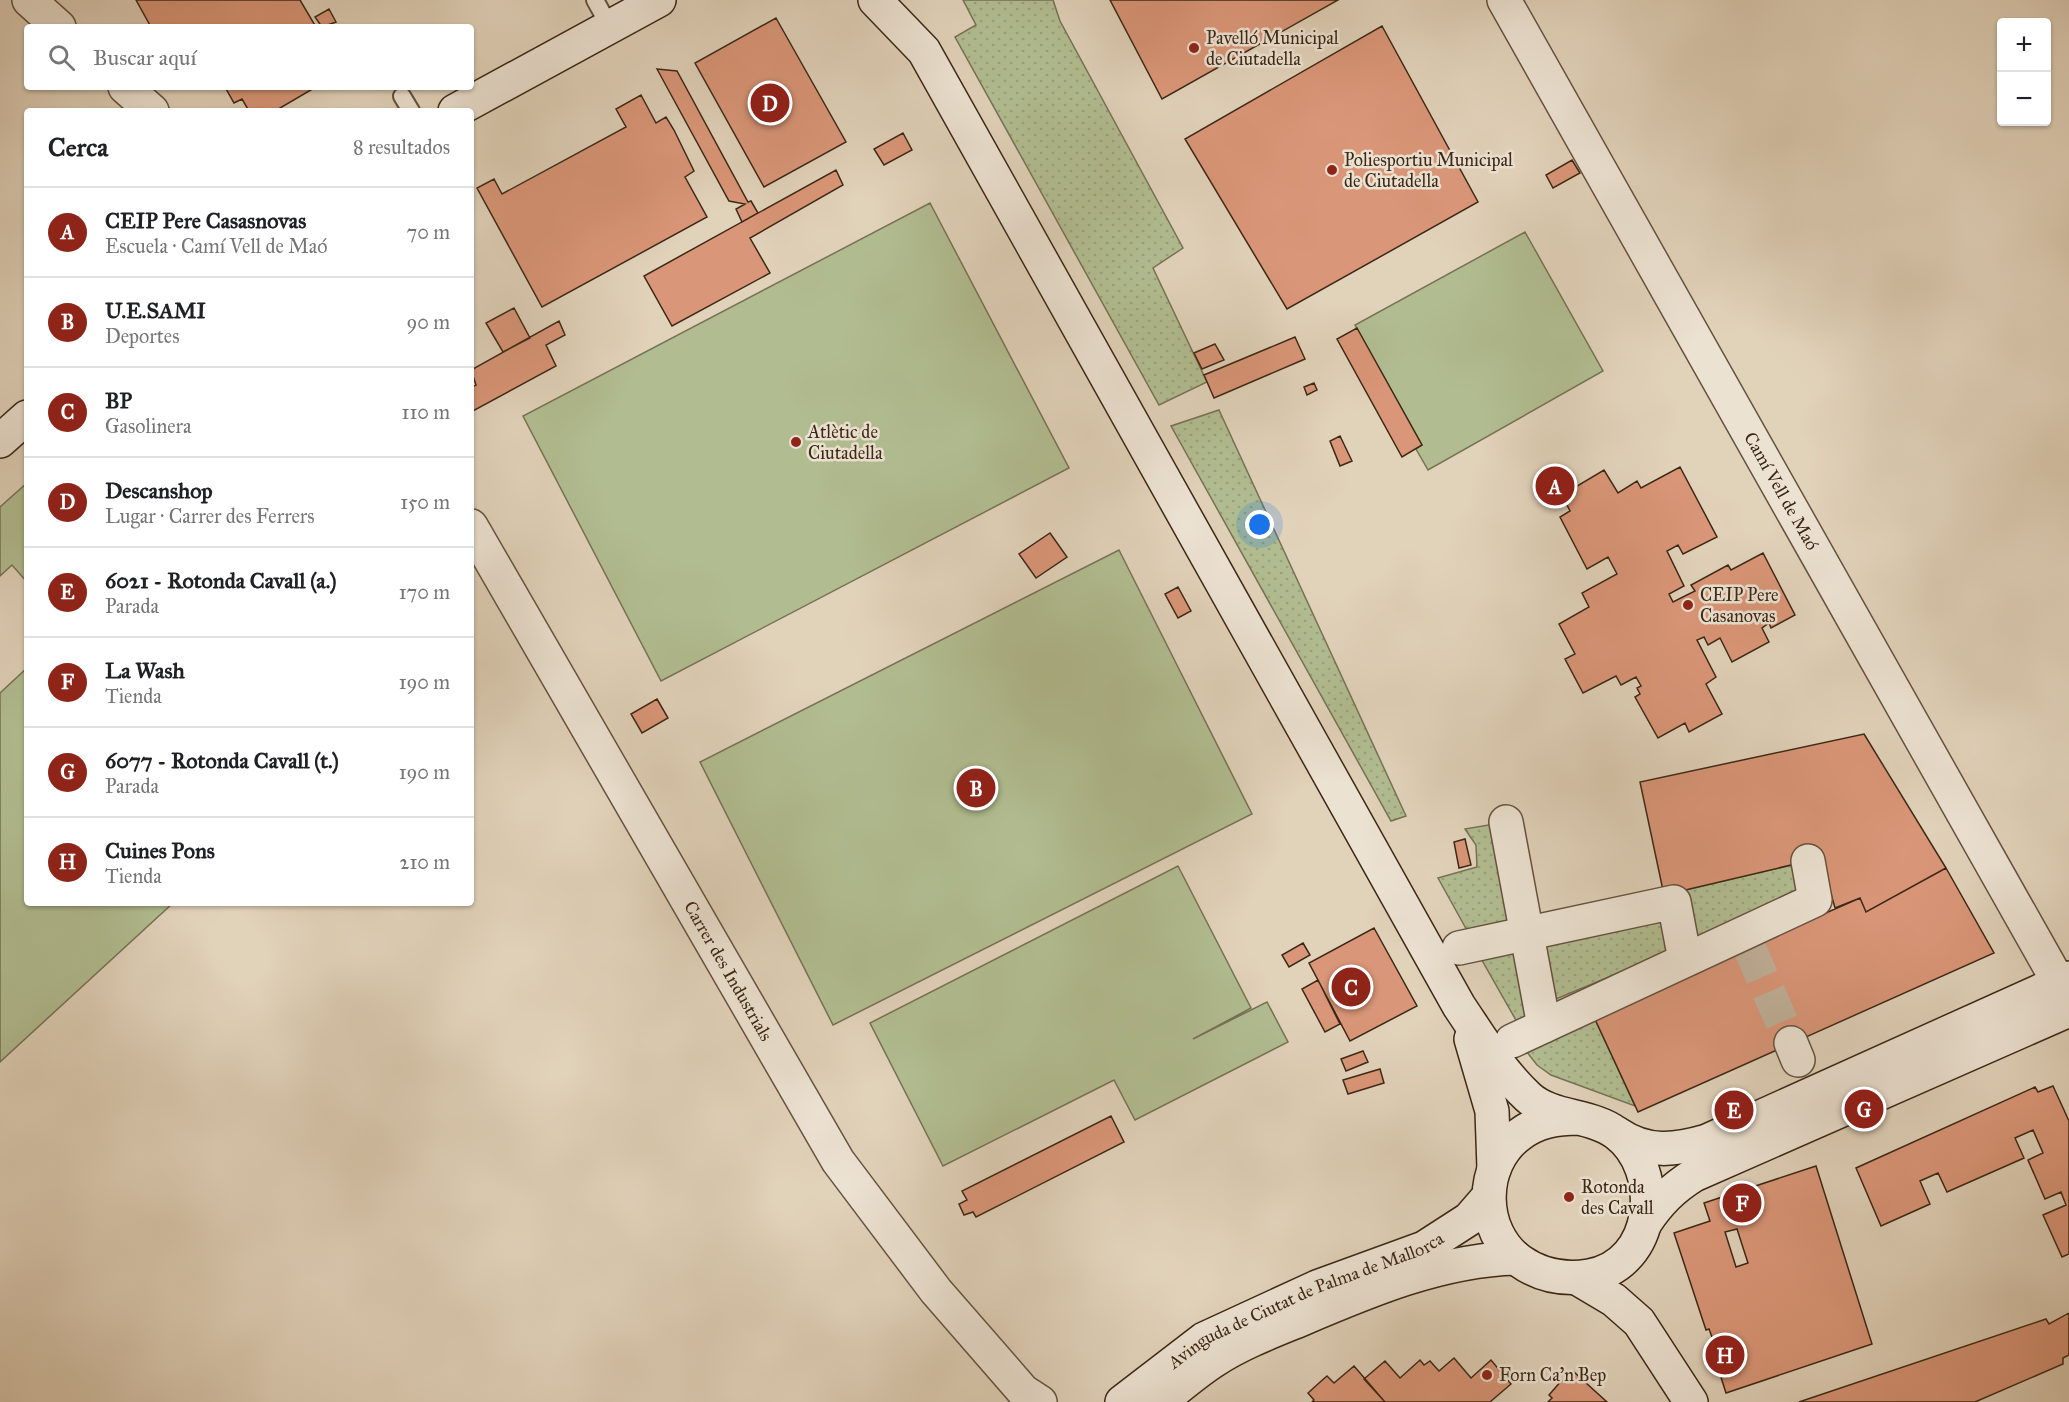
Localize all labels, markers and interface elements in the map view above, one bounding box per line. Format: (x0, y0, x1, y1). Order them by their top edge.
map controls (1997, 18, 2051, 126)
button: + (1997, 18, 2051, 72)
search box (24, 24, 474, 90)
place label: Pavelló Municipal de Ciutadella (1206, 27, 1339, 70)
icon: search (45, 41, 78, 74)
marker: Pavelló Municipal de Ciutadella (1187, 41, 1201, 55)
text: Buscar aquí (93, 44, 196, 71)
button: − (1997, 72, 2051, 126)
pin: D (750, 80, 790, 126)
text: Cerca (48, 131, 108, 163)
text: 8 resultados (353, 135, 450, 159)
place label: Poliesportiu Municipal de Ciutadella (1344, 149, 1513, 192)
marker: Poliesportiu Municipal de Ciutadella (1325, 163, 1339, 177)
text: CEIP Pere Casasnovas (105, 207, 306, 234)
text: A (61, 220, 74, 244)
text: 70 m (407, 220, 450, 244)
text: Escuela · Camí Vell de Maó (105, 234, 328, 258)
text: U.E.SAMI (105, 297, 206, 324)
text: B (61, 310, 74, 334)
text: 90 m (407, 310, 450, 334)
text: Deportes (105, 324, 180, 348)
text: BP (105, 387, 132, 414)
text: C (61, 400, 74, 424)
text: 110 m (402, 400, 450, 424)
text: Gasolinera (105, 414, 192, 438)
place label: Atlètic de Ciutadella (807, 421, 883, 464)
street label: Camí Vell de Maó (1739, 428, 1823, 554)
marker: Atlètic de Ciutadella (789, 435, 803, 449)
pin: A (1536, 464, 1574, 508)
text: Descanshop (105, 477, 212, 504)
text: D (60, 490, 75, 514)
text: 150 m (400, 490, 450, 514)
text: Lugar · Carrer des Ferrers (105, 504, 315, 528)
your location (1245, 510, 1274, 539)
text: 6021 - Rotonda Cavall (a.) (105, 567, 337, 594)
text: E (60, 580, 75, 604)
text: 170 m (399, 580, 450, 604)
place label: CEIP Pere Casanovas (1700, 584, 1779, 627)
text: Parada (105, 594, 159, 618)
marker: CEIP Pere Casanovas (1681, 598, 1695, 612)
text: La Wash (105, 657, 185, 684)
text: F (61, 670, 74, 694)
text: 190 m (399, 670, 450, 694)
text: Tienda (105, 684, 162, 708)
text: 6077 - Rotonda Cavall (t.) (105, 747, 339, 774)
text: G (60, 760, 75, 784)
text: 190 m (399, 760, 450, 784)
pin: B (956, 766, 996, 810)
text: Parada (105, 774, 159, 798)
text: Cuines Pons (105, 837, 215, 864)
text: H (59, 850, 76, 874)
text: 210 m (400, 850, 450, 874)
text: Tienda (105, 864, 162, 888)
street label: Carrer des Industrials (679, 897, 777, 1045)
pin: C (1332, 964, 1370, 1010)
pin: G (1844, 1086, 1884, 1132)
pin: E (1714, 1088, 1754, 1132)
place label: Rotonda des Cavall (1581, 1176, 1654, 1219)
pin: F (1722, 1180, 1762, 1226)
marker: Rotonda des Cavall (1562, 1190, 1576, 1204)
street label: Avinguda de Ciutat de Palma de Mallorca (1163, 1227, 1448, 1374)
pin: H (1706, 1332, 1744, 1378)
place label: Forn Ca'n Bep (1499, 1364, 1606, 1386)
marker: Forn Ca'n Bep (1480, 1368, 1494, 1382)

